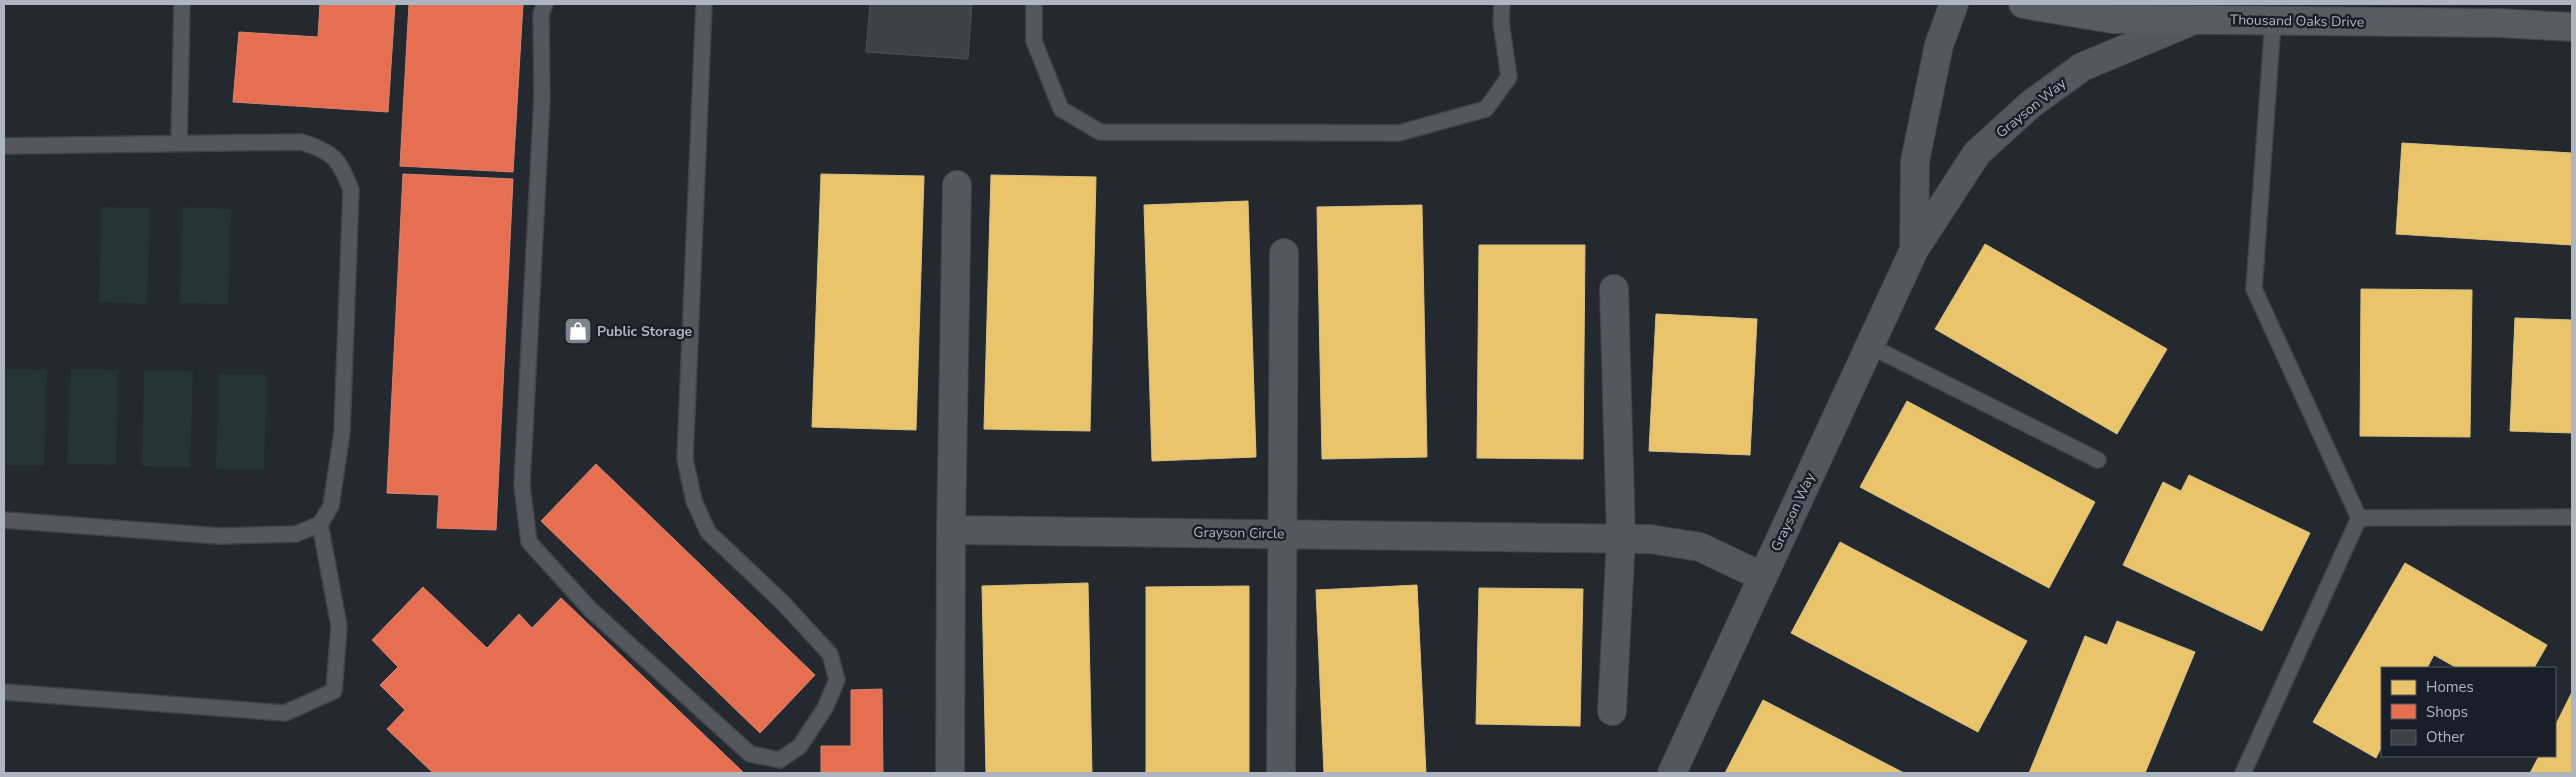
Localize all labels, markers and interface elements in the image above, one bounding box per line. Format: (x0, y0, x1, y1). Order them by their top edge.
street label: Thousand Oaks Drive (2230, 10, 2364, 32)
street label: Grayson Way (1992, 73, 2071, 142)
shop icon: Public Storage (563, 316, 593, 346)
place label: Public Storage (597, 322, 693, 341)
street label: Grayson Way (1766, 469, 1820, 554)
street label: Grayson Circle (1193, 523, 1285, 543)
legend (2381, 667, 2556, 757)
text: Homes (2426, 677, 2474, 697)
text: Shops (2426, 702, 2468, 722)
text: Other (2426, 727, 2465, 747)

